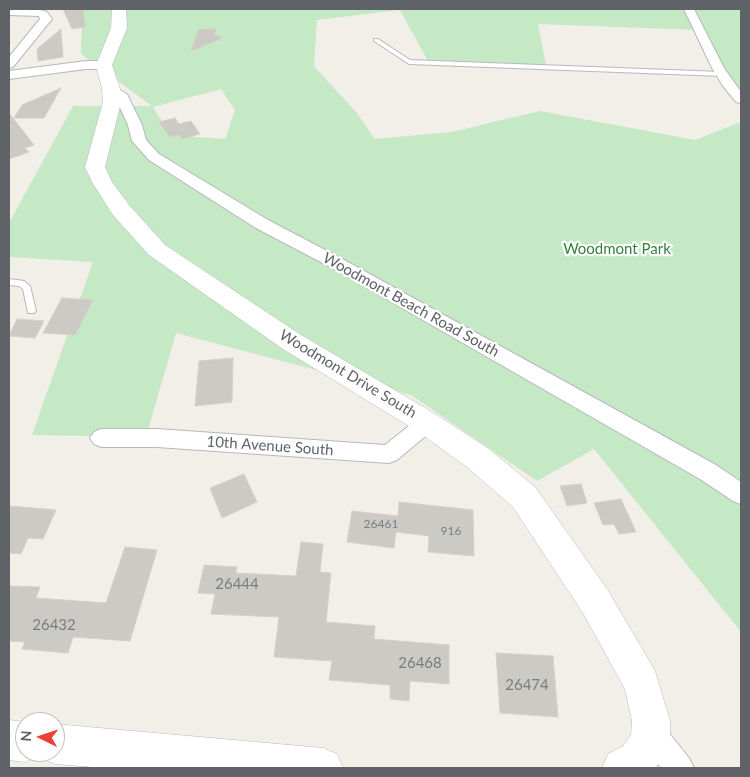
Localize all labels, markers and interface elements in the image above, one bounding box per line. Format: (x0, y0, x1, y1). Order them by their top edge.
park label: Woodmont Park (563, 240, 671, 258)
street label: Woodmont Beach Road South (320, 249, 502, 361)
street label: Woodmont Drive South (276, 326, 420, 422)
street label: 10th Avenue South (206, 433, 334, 459)
house number: 26461 (364, 517, 398, 531)
house number: 916 (441, 524, 461, 538)
house number: 26444 (215, 575, 259, 593)
house number: 26432 (32, 616, 76, 634)
house number: 26468 (398, 654, 442, 672)
house number: 26474 (505, 676, 549, 694)
north arrow (15, 712, 65, 762)
text: N (17, 730, 34, 742)

